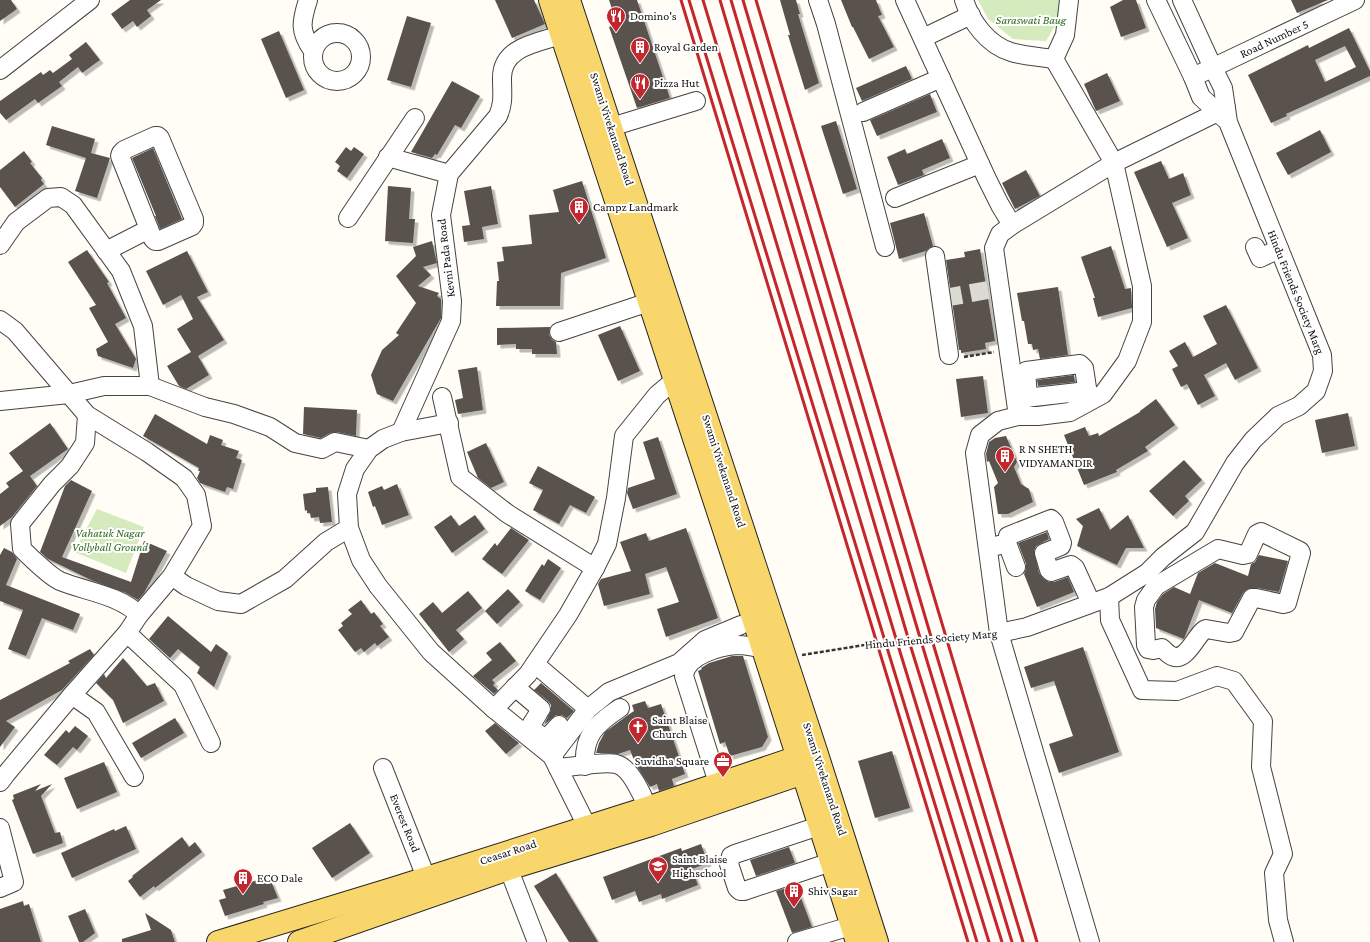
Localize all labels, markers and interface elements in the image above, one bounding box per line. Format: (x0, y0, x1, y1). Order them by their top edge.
restaurant icon: Domino's (605, 5, 627, 33)
place label: Domino's (630, 9, 677, 23)
park label: Saraswati Baug (996, 13, 1067, 27)
street label: Road Number 5 (1237, 17, 1311, 61)
building icon: Royal Garden (629, 36, 651, 64)
place label: Royal Garden (654, 40, 719, 54)
street label: Swami Vivekanand Road (587, 71, 637, 188)
restaurant icon: Pizza Hut (629, 72, 651, 100)
place label: Pizza Hut (654, 76, 700, 90)
building icon: Campz Landmark (568, 196, 590, 224)
place label: Campz Landmark (593, 200, 679, 214)
street label: Kevni Pada Road (434, 217, 458, 298)
street label: Hindu Friends Society Marg (1265, 228, 1327, 356)
street label: Swami Vivekanand Road (699, 413, 749, 530)
place label: R N SHETH VIDYAMANDIR (1019, 442, 1093, 470)
building icon: R N SHETH VIDYAMANDIR (994, 445, 1016, 473)
park label: Vahatuk Nagar Vollyball Ground (72, 526, 148, 554)
street label: Hindu Friends Society Marg (864, 626, 998, 652)
place label: Saint Blaise Church (652, 713, 707, 741)
church icon: Saint Blaise Church (627, 716, 649, 744)
street label: Swami Vivekanand Road (800, 721, 850, 838)
office icon: Suvidha Square (712, 750, 734, 778)
place label: Suvidha Square (635, 754, 709, 768)
street label: Everest Road (387, 792, 423, 855)
street label: Ceasar Road (478, 836, 539, 868)
place label: Saint Blaise Highschool (672, 852, 727, 880)
school or university icon: Saint Blaise Highschool (647, 855, 669, 883)
building icon: ECO Dale (232, 867, 254, 895)
place label: ECO Dale (257, 871, 303, 885)
building icon: Shiv Sagar (783, 880, 805, 908)
place label: Shiv Sagar (808, 884, 858, 898)

